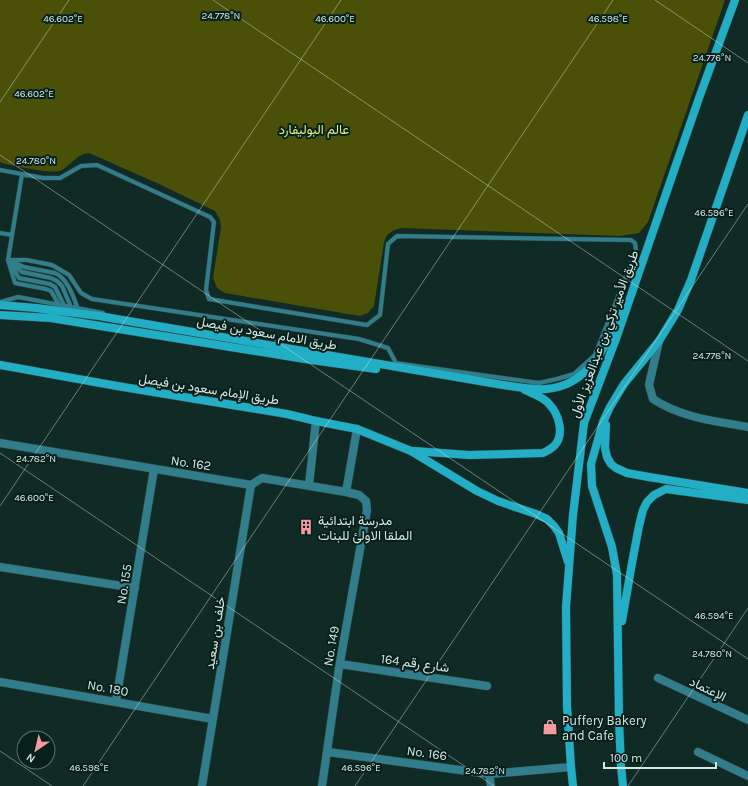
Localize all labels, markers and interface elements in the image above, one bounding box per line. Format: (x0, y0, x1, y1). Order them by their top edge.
text: 24.778°N (202, 10, 240, 22)
text: 46.602°E (43, 13, 83, 25)
text: 46.600°E (315, 13, 355, 25)
text: 46.598°E (588, 13, 628, 25)
text: 24.776°N (693, 52, 731, 64)
text: 46.602°E (14, 88, 54, 100)
park label: عالم البوليفارد (279, 122, 349, 138)
text: 24.780°N (16, 155, 56, 167)
text: 46.596°E (694, 207, 734, 219)
street label: طريق الأمير تركي بن عبدالعزيز الأول (567, 248, 644, 421)
street label: طريق الامام سعود بن فيصل (196, 313, 338, 354)
text: 24.778°N (693, 350, 731, 362)
street label: طريق الإمام سعود بن فيصل (137, 370, 280, 409)
text: 24.782°N (16, 453, 56, 465)
street label: No. 162 (170, 453, 212, 473)
text: 46.600°E (14, 492, 54, 504)
place label: مدرسة ابتدائية الملقا الاولئ للبنات (318, 513, 412, 544)
building icon: مدرسة ابتدائية الملقا الاولئ للبنات (297, 518, 315, 536)
street label: No. 155 (113, 563, 135, 605)
street label: خلف بن سعيد (202, 595, 229, 671)
text: 46.594°E (694, 610, 734, 622)
street label: No. 149 (320, 625, 342, 667)
text: 24.780°N (692, 648, 732, 660)
street label: شارع رقم 164 (379, 651, 450, 677)
street label: الإعتماد (686, 674, 729, 706)
street label: No. 180 (86, 677, 130, 699)
place label: Puffery Bakery and Cafe (562, 713, 646, 743)
shop icon: Puffery Bakery and Cafe (541, 718, 559, 736)
north arrow (16, 730, 56, 770)
street label: No. 166 (406, 743, 448, 763)
scale bar (604, 744, 716, 770)
text: N (24, 750, 38, 765)
text: 100 m (610, 751, 642, 765)
text: 46.598°E (69, 762, 109, 774)
text: 46.596°E (341, 762, 381, 774)
text: 24.782°N (465, 765, 505, 777)

